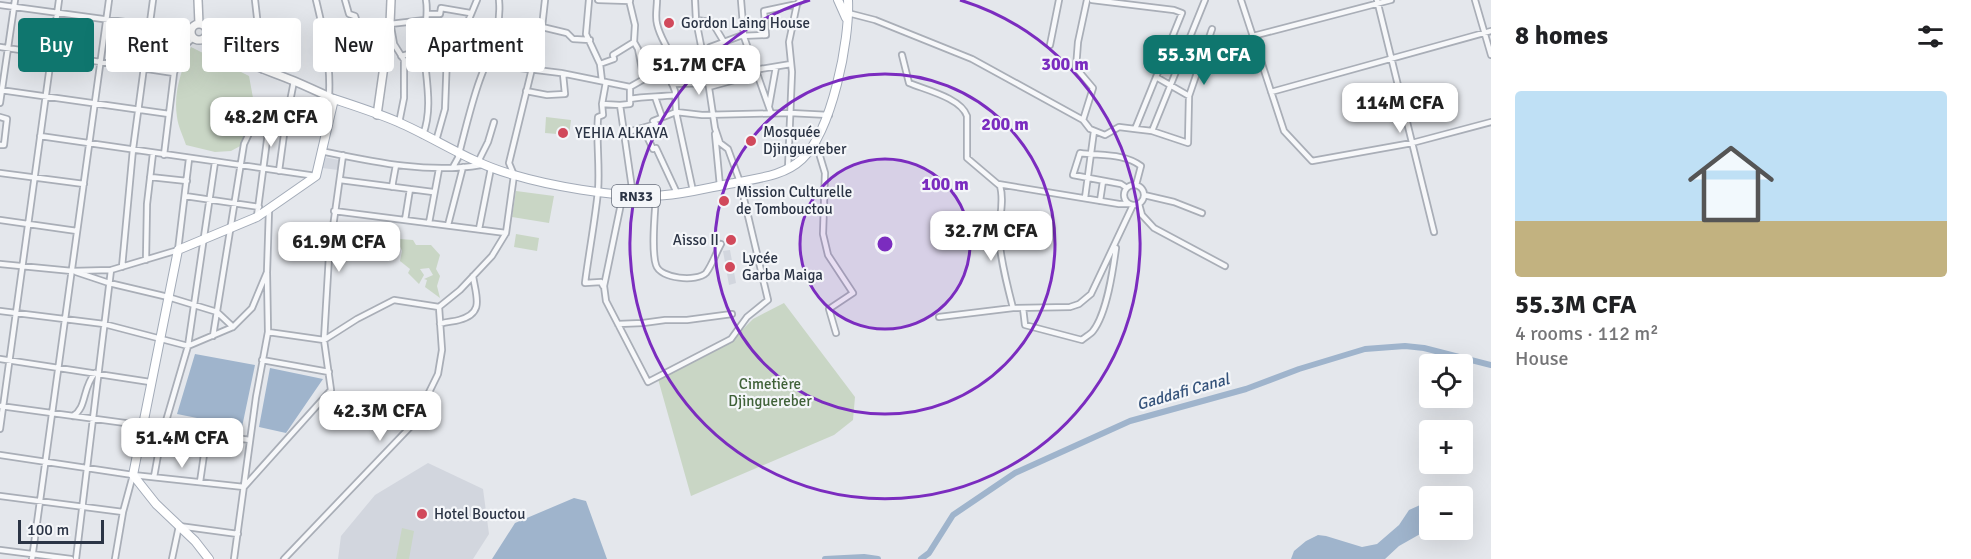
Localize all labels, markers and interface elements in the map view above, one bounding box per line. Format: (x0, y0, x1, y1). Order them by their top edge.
place label: Gordon Laing House (681, 14, 810, 32)
marker: Gordon Laing House (662, 16, 676, 30)
chip: Buy (18, 18, 94, 72)
chip: Rent (106, 18, 190, 72)
chip: Filters (202, 18, 301, 72)
chip: New (313, 18, 394, 72)
chip: Apartment (406, 18, 545, 72)
text: 8 homes (1515, 20, 1608, 52)
icon: filters (1914, 20, 1947, 53)
pin: 55.3M CFA (1135, 35, 1273, 86)
text: 55.3M CFA (1157, 42, 1251, 67)
pin: 51.7M CFA (630, 45, 768, 96)
text: 51.7M CFA (652, 52, 746, 77)
text: 300 m (1041, 53, 1089, 75)
pin: 114M CFA (1338, 83, 1462, 134)
text: 114M CFA (1356, 90, 1444, 115)
pin: 48.2M CFA (202, 97, 340, 148)
text: 48.2M CFA (224, 104, 318, 129)
text: 200 m (981, 113, 1029, 135)
place label: Mosquée Djinguereber (763, 123, 847, 158)
place label: YEHIA ALKAYA (575, 124, 668, 142)
marker: YEHIA ALKAYA (556, 126, 570, 140)
icon: home (1677, 130, 1785, 238)
marker: Mosquée Djinguereber (744, 134, 758, 148)
text: 100 m (921, 173, 969, 195)
place label: Mission Culturelle de Tombouctou (736, 183, 852, 218)
road number: RN33 (612, 185, 660, 207)
marker: Mission Culturelle de Tombouctou (717, 194, 731, 208)
pin: 32.7M CFA (922, 211, 1060, 262)
text: 32.7M CFA (944, 218, 1038, 243)
pin: 61.9M CFA (270, 222, 408, 273)
text: 61.9M CFA (292, 229, 386, 254)
place label: Aisso II (673, 231, 719, 249)
marker: Aisso II (724, 233, 738, 247)
centre of rings (875, 234, 895, 254)
place label: Lycée Garba Maiga (742, 249, 823, 284)
marker: Lycée Garba Maiga (723, 260, 737, 274)
text: 55.3M CFA (1515, 289, 1637, 321)
text: 4 rooms · 112 m² (1515, 321, 1659, 346)
text: House (1515, 346, 1569, 371)
map controls (1419, 354, 1473, 540)
button: locate (1419, 354, 1473, 408)
water label: Gaddafi Canal (1134, 369, 1233, 415)
park label: Cimetière Djinguereber (728, 375, 812, 410)
pin: 42.3M CFA (311, 391, 449, 442)
text: 42.3M CFA (333, 398, 427, 423)
pin: 51.4M CFA (113, 418, 251, 469)
button: + (1419, 420, 1473, 474)
text: 51.4M CFA (135, 425, 229, 450)
button: − (1419, 486, 1473, 540)
place label: Hotel Bouctou (434, 505, 525, 523)
marker: Hotel Bouctou (415, 507, 429, 521)
scale bar (18, 517, 104, 544)
text: 100 m (27, 520, 69, 540)

